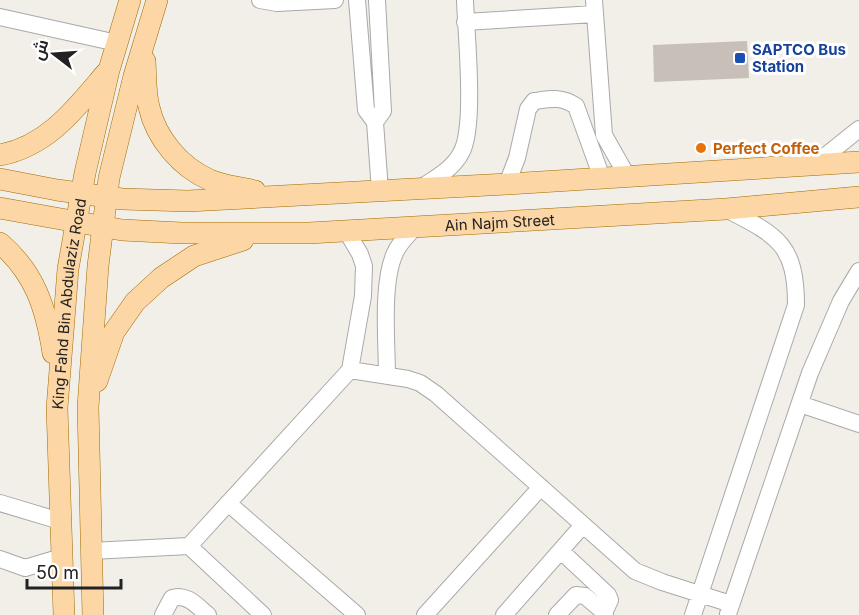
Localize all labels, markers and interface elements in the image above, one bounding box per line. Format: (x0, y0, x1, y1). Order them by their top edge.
north arrow (24, 24, 84, 84)
text: ش (27, 37, 52, 62)
place label: SAPTCO Bus Station (752, 40, 846, 76)
marker: SAPTCO Bus Station (733, 51, 747, 65)
place label: Perfect Coffee (713, 139, 820, 158)
marker: Perfect Coffee (694, 141, 708, 155)
street label: King Fahd Bin Abdulaziz Road (47, 197, 90, 410)
street label: Ain Najm Street (444, 209, 555, 235)
scale bar (27, 552, 122, 590)
text: 50 m (36, 562, 79, 583)

